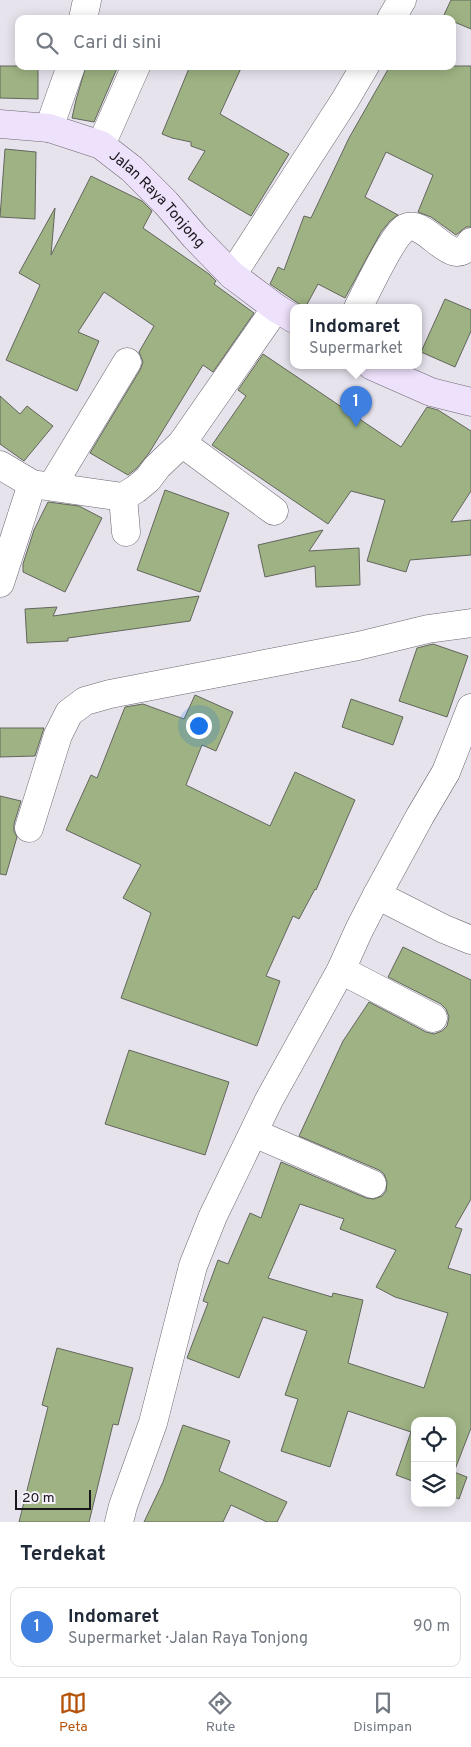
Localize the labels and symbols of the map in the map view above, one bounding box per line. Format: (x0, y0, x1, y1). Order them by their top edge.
street label: Jalan Raya Tonjong (105, 147, 209, 253)
pin: 1 (340, 386, 372, 427)
your location (186, 713, 212, 739)
scale bar (15, 1487, 91, 1510)

